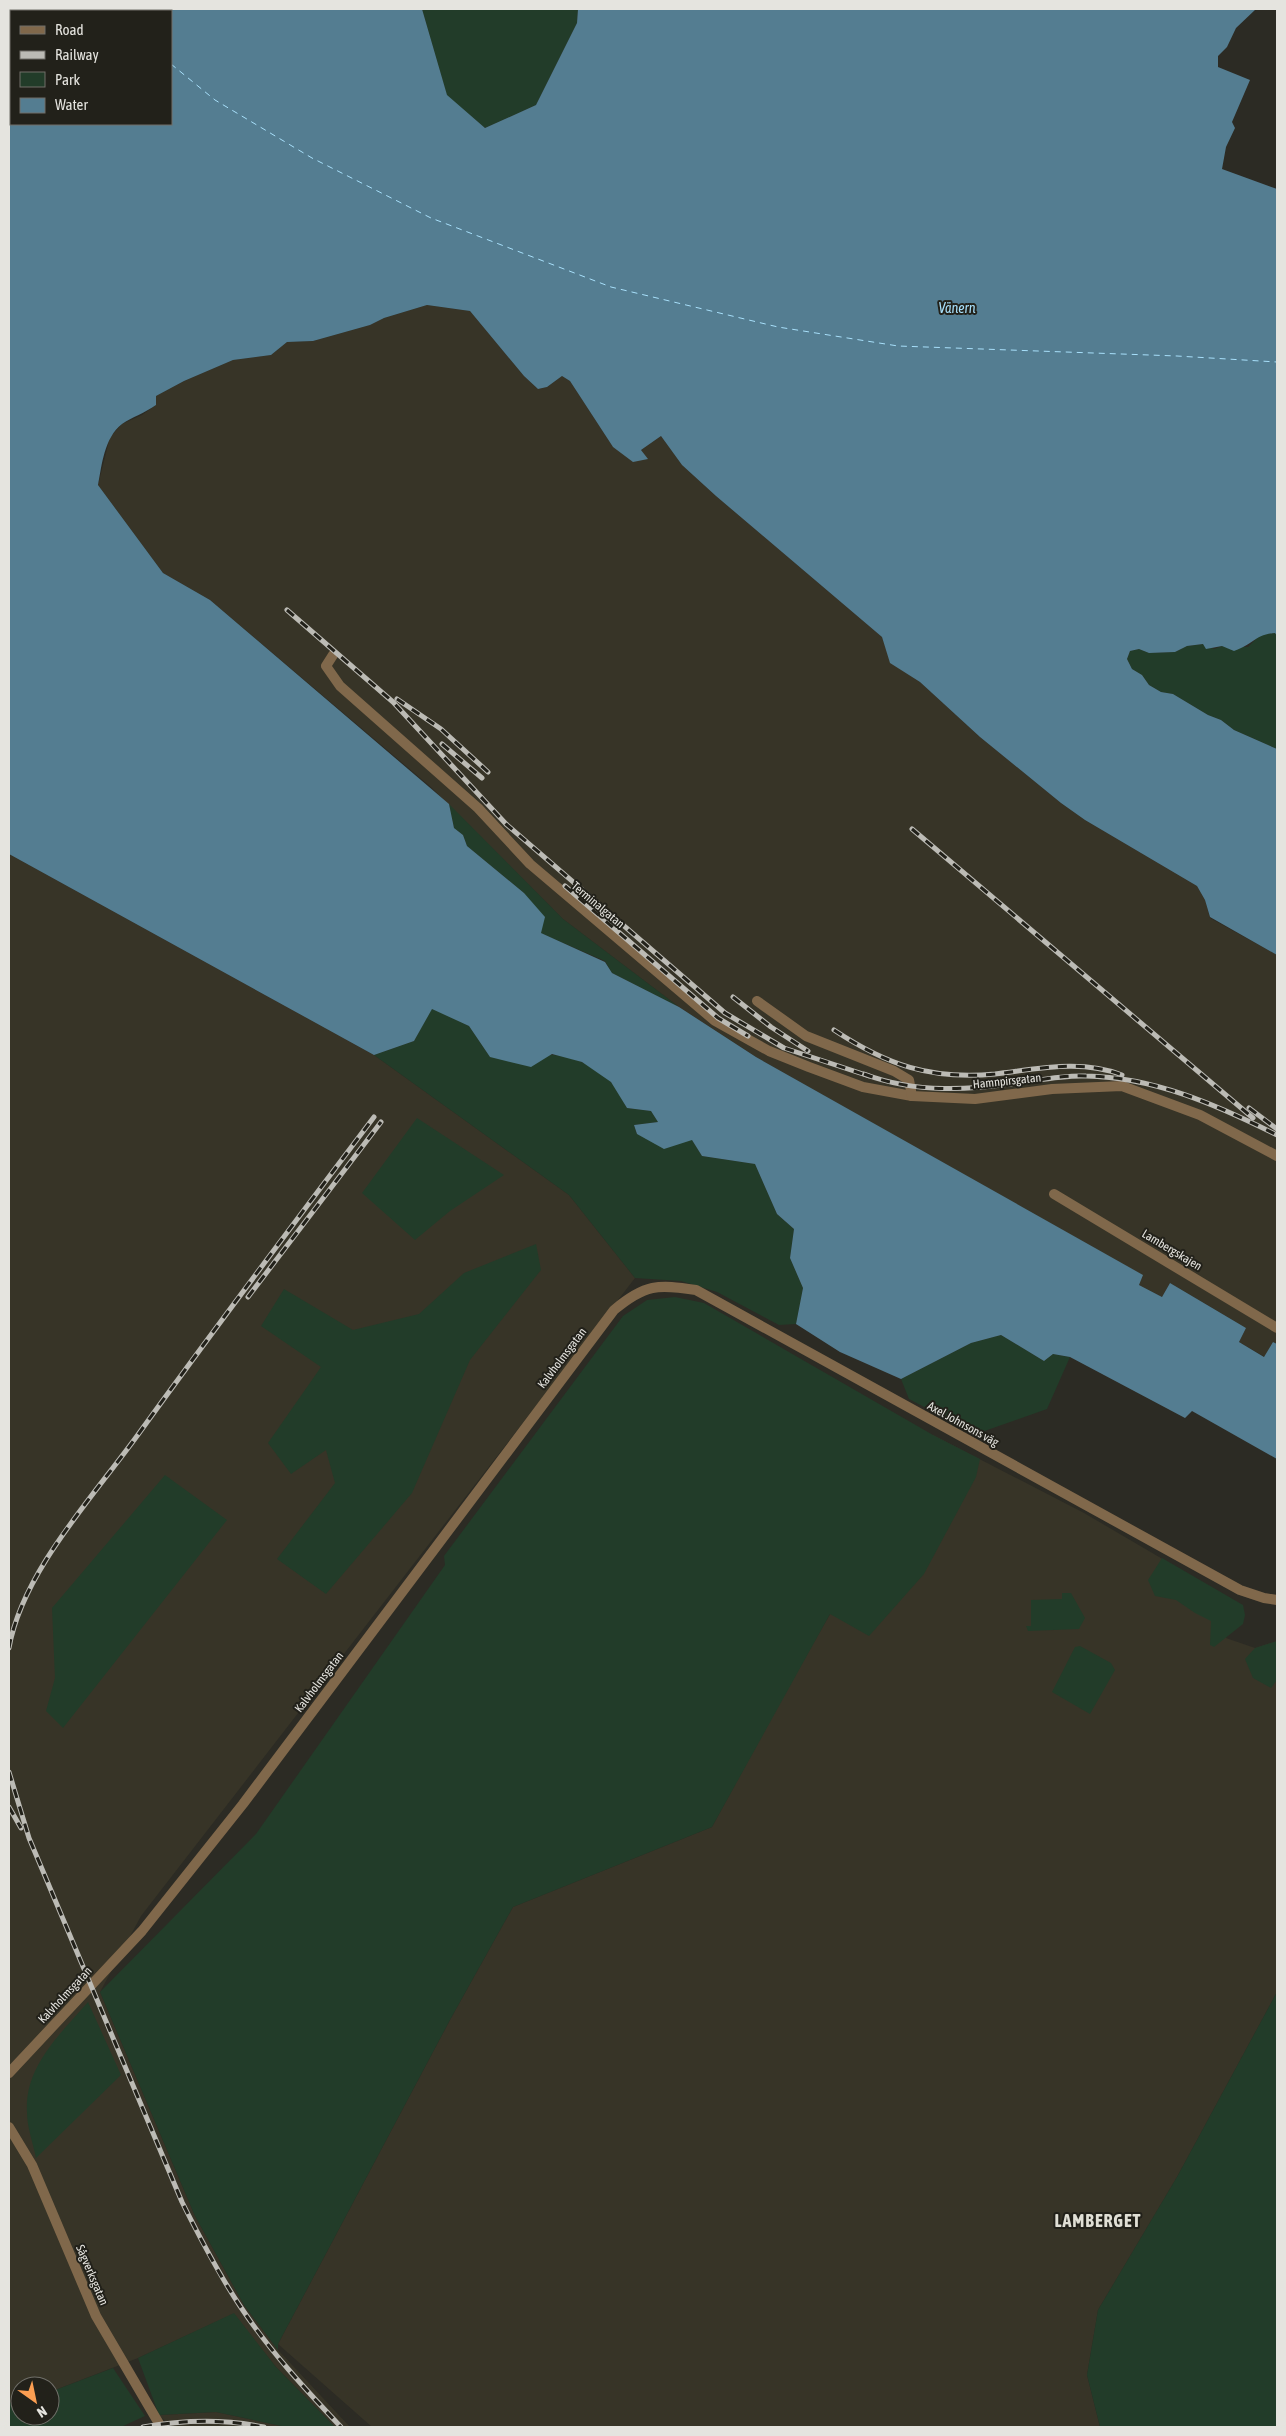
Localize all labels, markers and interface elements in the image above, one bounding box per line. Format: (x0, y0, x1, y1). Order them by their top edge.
legend (10, 10, 172, 125)
text: Road (55, 21, 84, 38)
text: Railway (55, 46, 99, 63)
text: Park (55, 71, 80, 88)
text: Water (55, 96, 88, 113)
water label: Vänern (938, 300, 976, 316)
street label: Terminalgatan (569, 879, 627, 931)
street label: Hamnpirsgatan (972, 1070, 1042, 1092)
street label: Lambergskajen (1139, 1227, 1205, 1273)
street label: Kalvholmsgatan (535, 1325, 589, 1391)
street label: Axel Johnsons väg (925, 1399, 1002, 1450)
street label: Kalvholmsgatan (292, 1649, 346, 1715)
street label: Kalvholmsgatan (35, 1964, 95, 2026)
district label: LAMBERGET (1055, 2210, 1141, 2231)
street label: Sågverksgatan (73, 2243, 111, 2307)
north arrow (10, 2376, 60, 2426)
text: N (34, 2403, 50, 2421)

